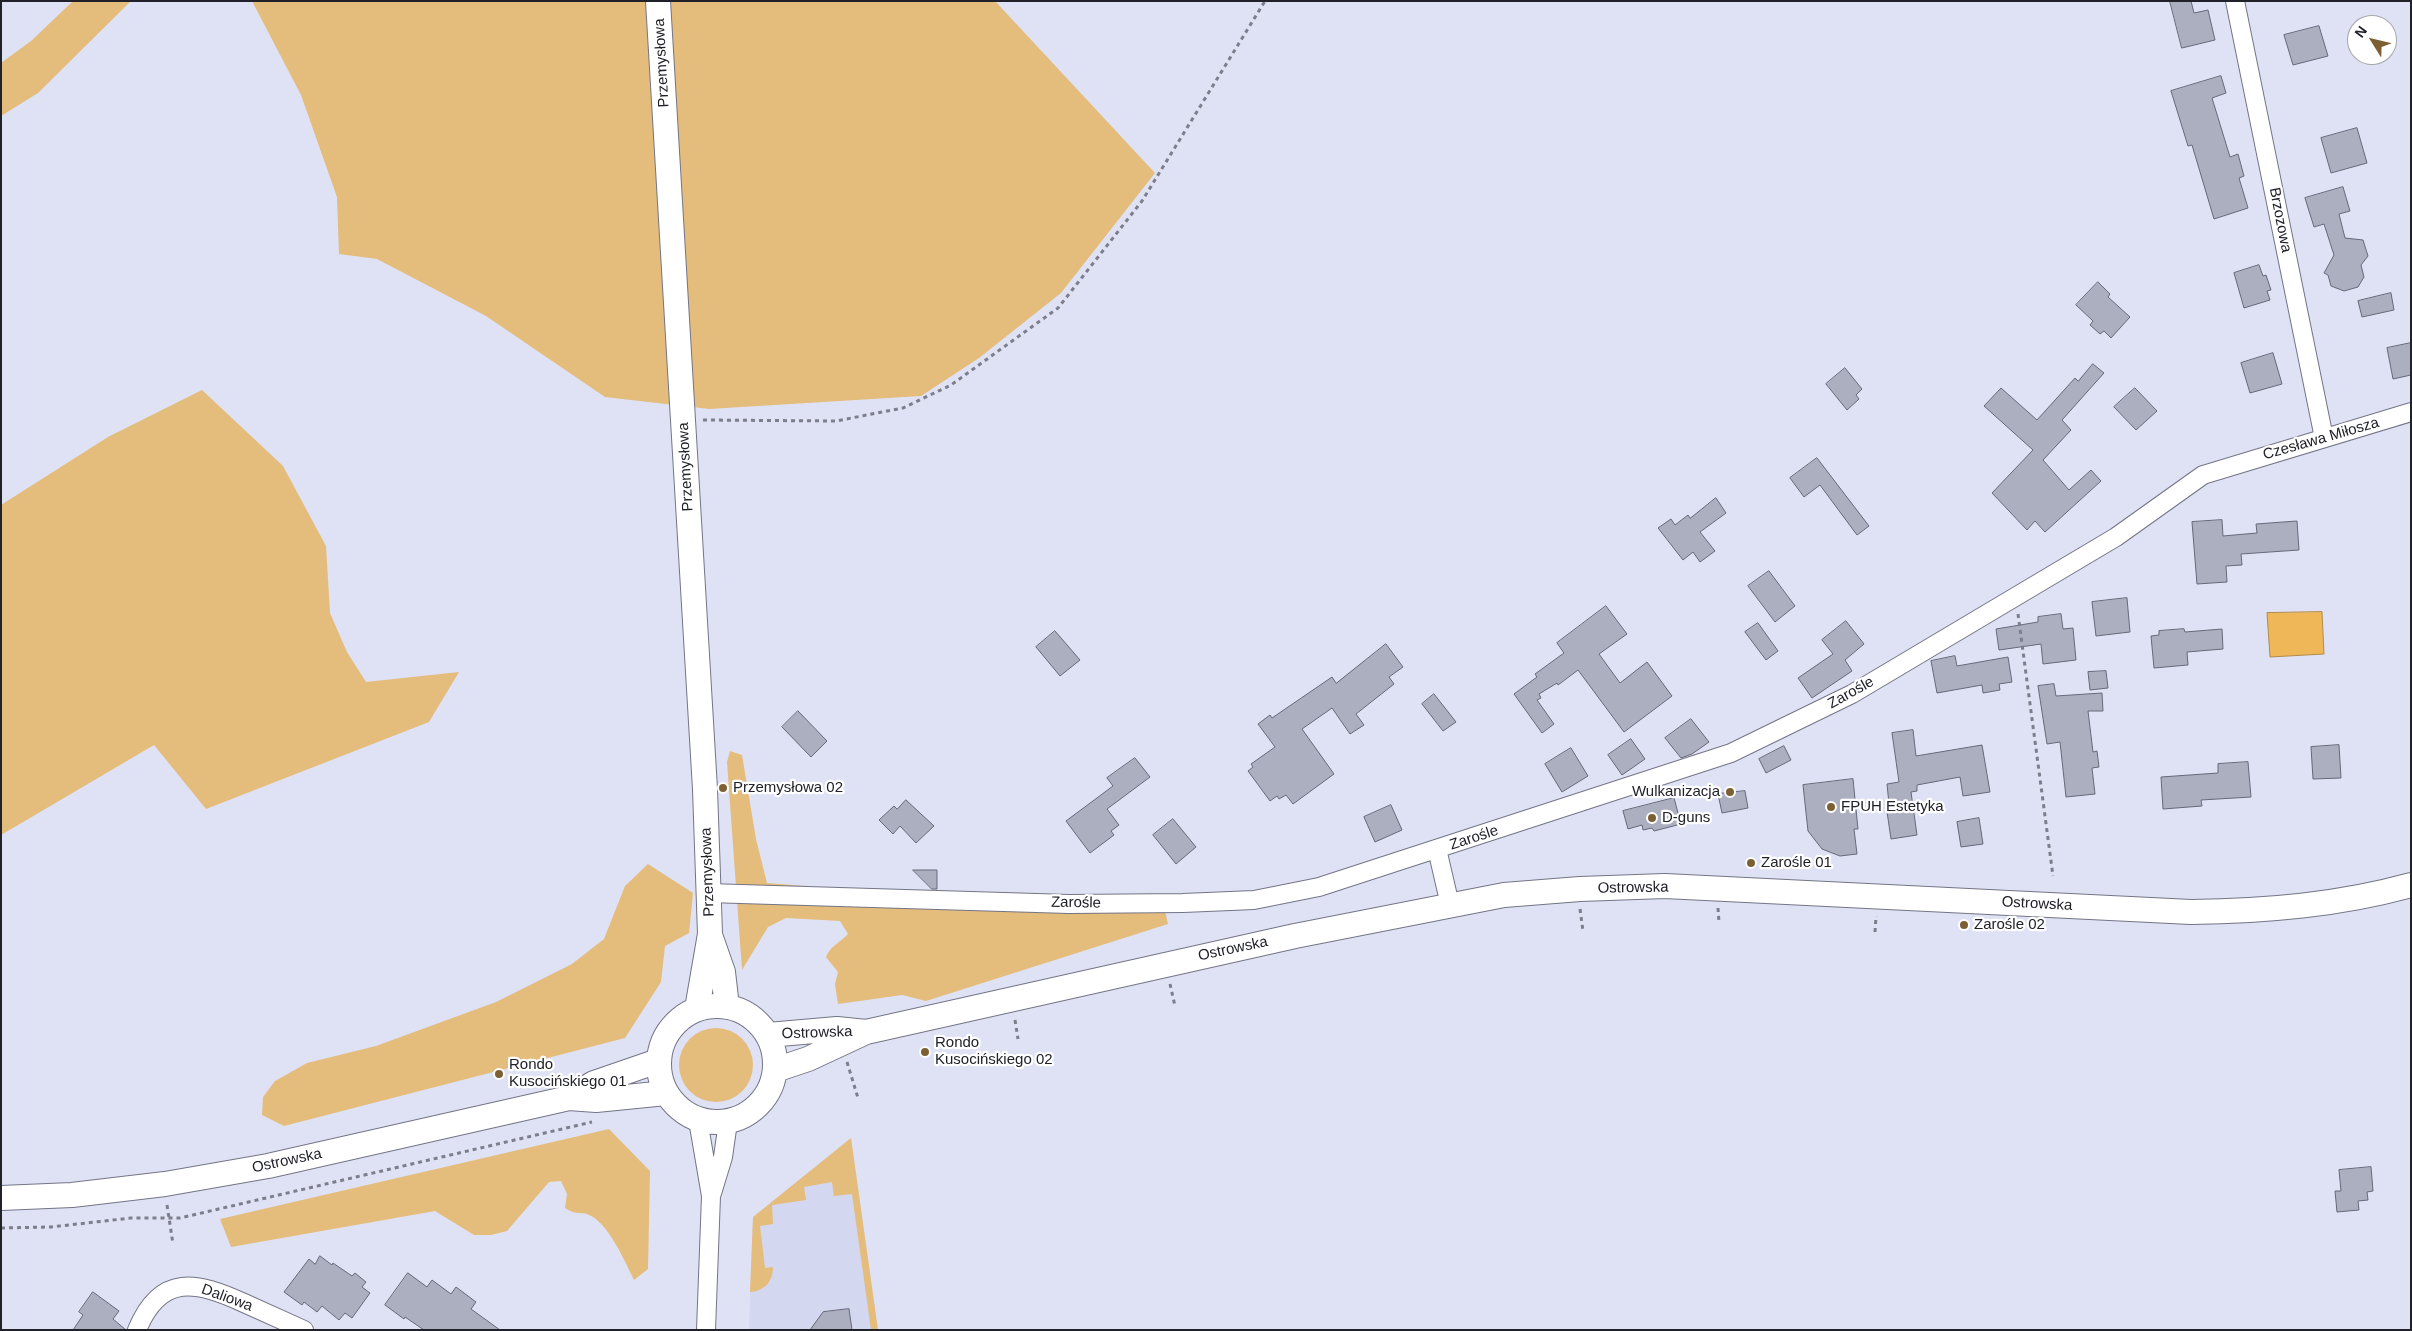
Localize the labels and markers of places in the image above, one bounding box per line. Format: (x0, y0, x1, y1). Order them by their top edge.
place label: Przemysłowa 02 (733, 779, 843, 797)
marker: Przemysłowa 02 (717, 782, 729, 794)
place label: Wulkanizacja (1632, 783, 1720, 801)
marker: Wulkanizacja (1724, 786, 1736, 798)
place label: FPUH Estetyka (1841, 798, 1944, 816)
marker: FPUH Estetyka (1825, 801, 1837, 813)
place label: D-guns (1662, 809, 1710, 827)
marker: D-guns (1646, 812, 1658, 824)
place label: Zarośle 01 (1761, 854, 1832, 872)
marker: Zarośle 01 (1745, 857, 1757, 869)
place label: Zarośle 02 (1974, 916, 2045, 934)
marker: Zarośle 02 (1958, 919, 1970, 931)
place label: Rondo Kusocińskiego 02 (935, 1034, 1053, 1069)
marker: Rondo Kusocińskiego 02 (919, 1046, 931, 1058)
place label: Rondo Kusocińskiego 01 (509, 1056, 627, 1091)
marker: Rondo Kusocińskiego 01 (493, 1068, 505, 1080)

